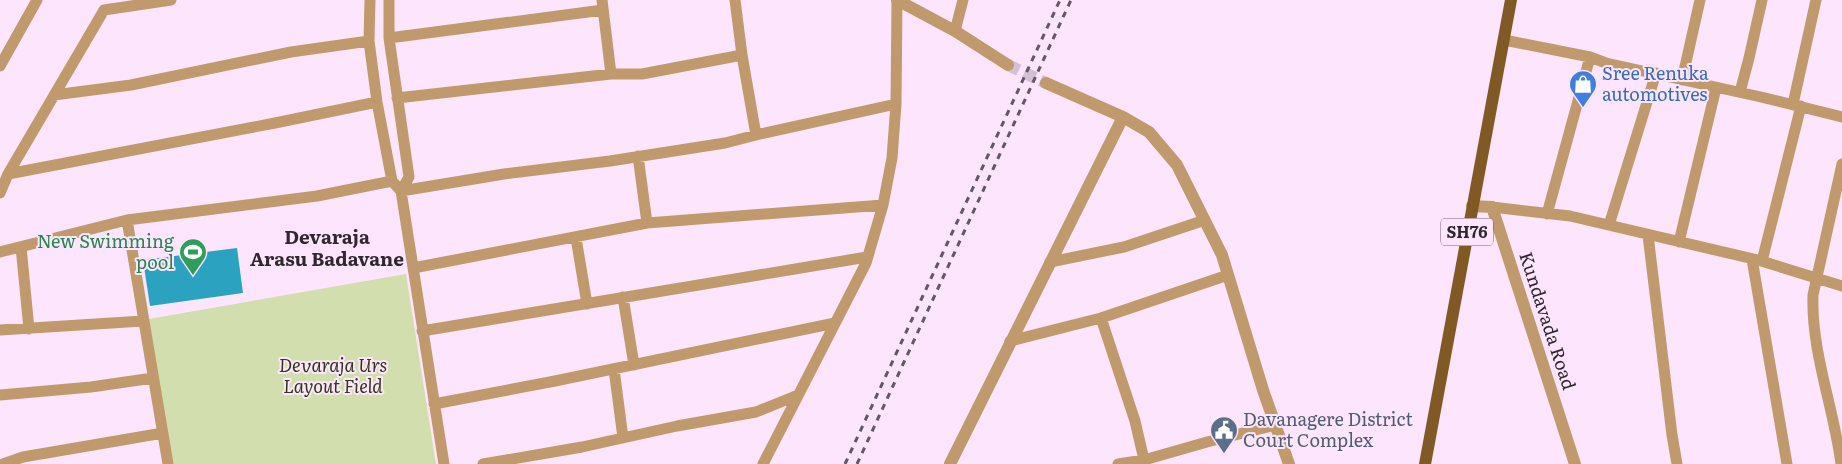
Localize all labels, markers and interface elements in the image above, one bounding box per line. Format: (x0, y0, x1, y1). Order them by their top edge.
place label: Sree Renuka automotives (1602, 59, 1709, 107)
shop icon: Sree Renuka automotives (1568, 69, 1598, 108)
road number: SH76 (1441, 218, 1493, 246)
district label: Devaraja Arasu Badavane (250, 222, 404, 272)
place label: New Swimming pool (37, 227, 175, 275)
sports icon: New Swimming pool (178, 237, 208, 276)
street label: Kundavada Road (1513, 248, 1584, 393)
park label: Devaraja Urs Layout Field (279, 351, 387, 399)
place label: Davanagere District Court Complex (1243, 405, 1414, 453)
public building icon: Davanagere District Court Complex (1209, 415, 1239, 454)

